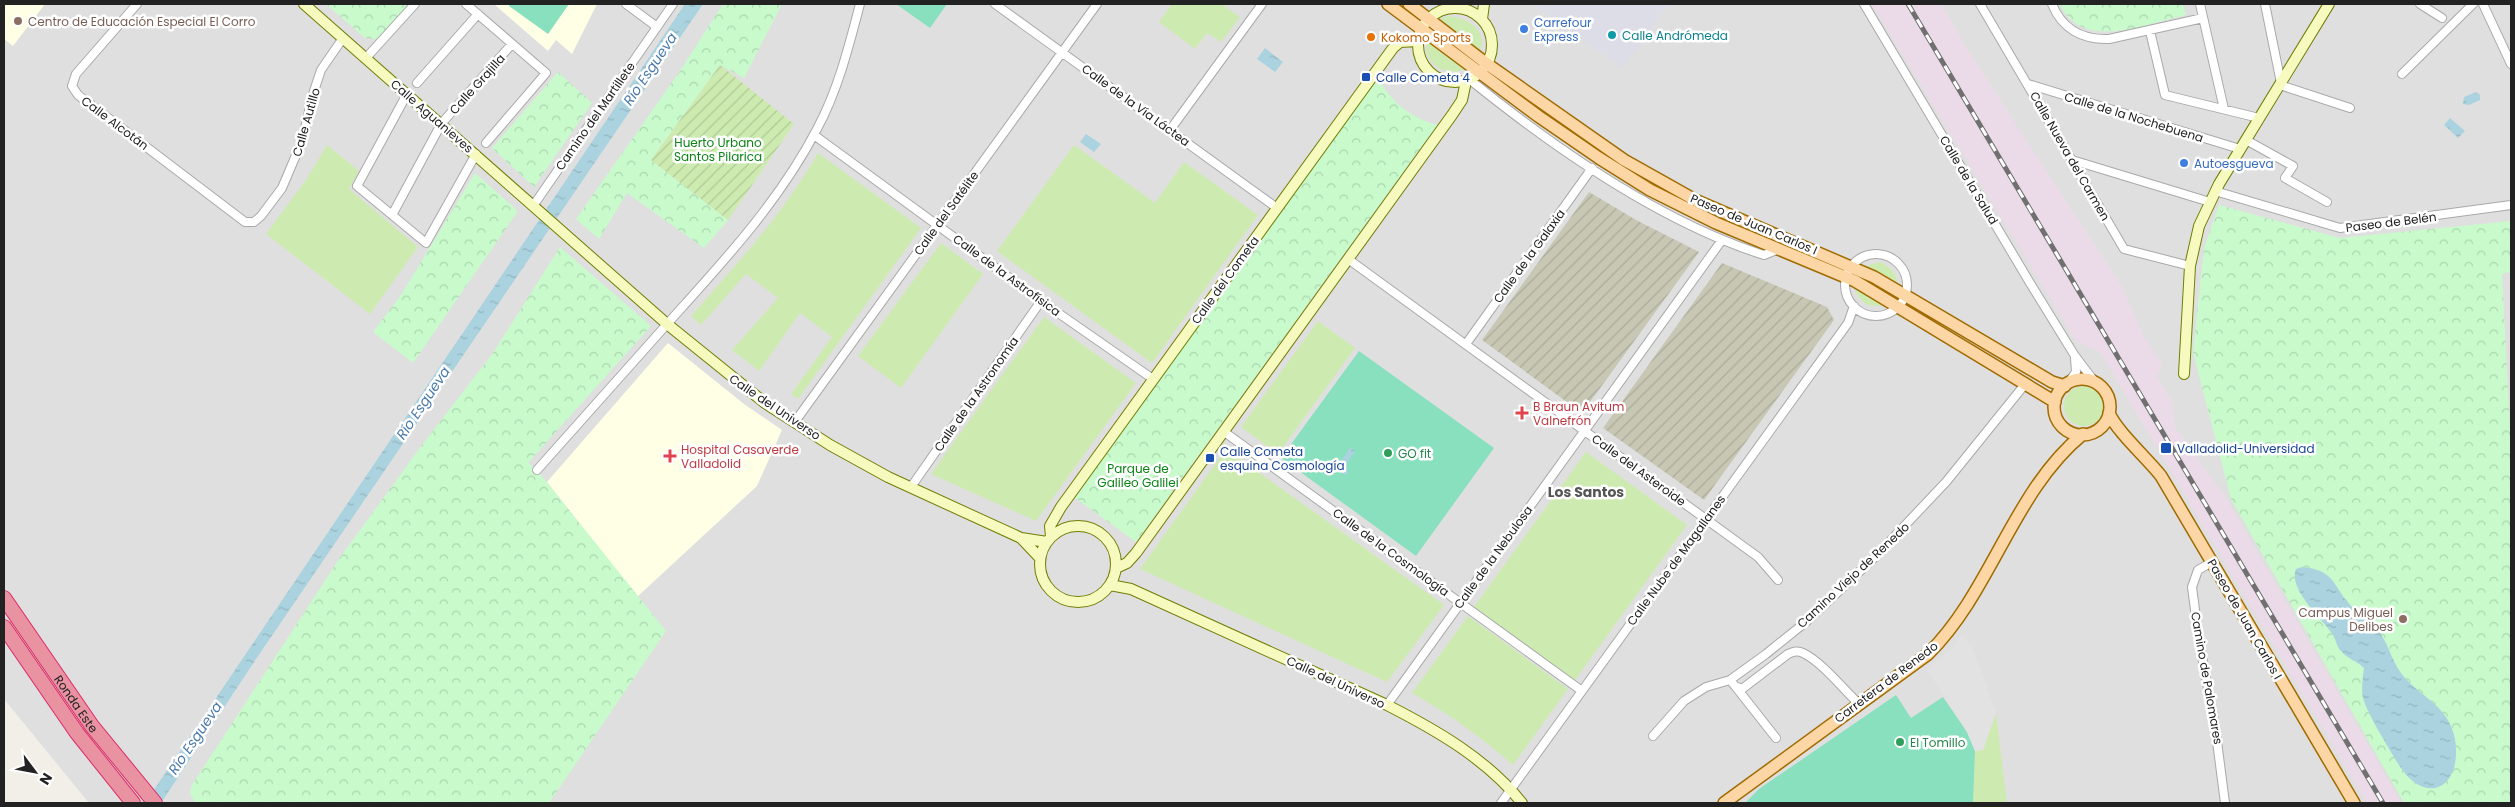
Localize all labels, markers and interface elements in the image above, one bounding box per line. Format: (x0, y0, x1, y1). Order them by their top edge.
place label: Centro de Educación Especial El Corro (28, 13, 256, 30)
place label: Carrefour Express (1534, 14, 1592, 45)
marker: Centro de Educación Especial El Corro (12, 15, 24, 27)
marker: Carrefour Express (1518, 23, 1530, 35)
place label: Calle Andrómeda (1622, 27, 1728, 44)
water label: Río Esgueva (618, 28, 682, 109)
place label: Kokomo Sports (1381, 29, 1471, 46)
marker: Calle Andrómeda (1606, 29, 1618, 41)
marker: Kokomo Sports (1365, 31, 1377, 43)
street label: Calle Grajilla (445, 50, 509, 118)
street label: Camino del Martillete (551, 59, 639, 173)
street label: Calle de la Vía Láctea (1078, 60, 1194, 150)
place label: Calle Cometa 4 (1376, 69, 1470, 86)
marker: Calle Cometa 4 (1360, 71, 1372, 83)
street label: Calle Aguanieves (387, 75, 477, 157)
street label: Calle Autillo (288, 85, 324, 158)
street label: Calle Nueva del Carmen (2026, 88, 2114, 224)
street label: Calle de la Nochebuena (2062, 88, 2206, 146)
street label: Calle Alcotán (78, 92, 152, 154)
street label: Calle de la Salud (1936, 132, 2002, 228)
park label: Huerto Urbano Santos Pilarica (674, 134, 762, 165)
place label: Autoesgueva (2194, 155, 2274, 172)
marker: Autoesgueva (2178, 157, 2190, 169)
street label: Calle del Satélite (910, 167, 982, 259)
street label: Paseo de Juan Carlos I (1688, 190, 1820, 258)
street label: Calle de la Galaxia (1489, 206, 1569, 306)
street label: Paseo de Belén (2345, 208, 2437, 236)
street label: Calle de la Astrofísica (950, 230, 1064, 320)
street label: Calle del Cometa (1187, 233, 1263, 327)
street label: Calle de la Astronomía (930, 333, 1022, 455)
water label: Río Esgueva (391, 362, 455, 443)
street label: Calle del Universo (726, 370, 824, 444)
place label: B Braun Avitum Valnefrón (1533, 398, 1624, 429)
marker: B Braun Avitum Valnefrón (1515, 406, 1529, 420)
street label: Calle del Asteroide (1589, 430, 1689, 510)
place label: Valladolid-Universidad (2177, 440, 2315, 457)
place label: Hospital Casaverde Valladolid (681, 441, 799, 472)
marker: Valladolid-Universidad (2159, 441, 2173, 455)
place label: Calle Cometa esquina Cosmología (1220, 443, 1345, 474)
place label: GO fit (1398, 445, 1431, 462)
marker: GO fit (1382, 447, 1394, 459)
marker: Hospital Casaverde Valladolid (663, 449, 677, 463)
marker: Calle Cometa esquina Cosmología (1204, 452, 1216, 464)
park label: Parque de Galileo Galilei (1097, 460, 1179, 491)
district label: Los Santos (1548, 482, 1624, 502)
street label: Calle Nube de Magallanes (1623, 491, 1729, 629)
street label: Calle de la Nebulosa (1450, 502, 1536, 612)
street label: Calle de la Cosmología (1329, 504, 1453, 600)
street label: Camino Viejo de Renedo (1793, 518, 1913, 632)
street label: Paseo de Juan Carlos I (2204, 556, 2286, 682)
place label: Campus Miguel Delibes (2299, 604, 2393, 635)
street label: Camino de Palomares (2187, 610, 2227, 746)
marker: Campus Miguel Delibes (2397, 613, 2409, 625)
street label: Carretera de Renedo (1831, 637, 1942, 727)
street label: Calle del Universo (1284, 652, 1388, 712)
street label: Ronda Este (51, 671, 102, 736)
water label: Río Esgueva (163, 697, 227, 778)
place label: El Tomillo (1910, 734, 1966, 751)
marker: El Tomillo (1894, 736, 1906, 748)
north arrow (10, 747, 60, 797)
text: N (35, 769, 57, 789)

